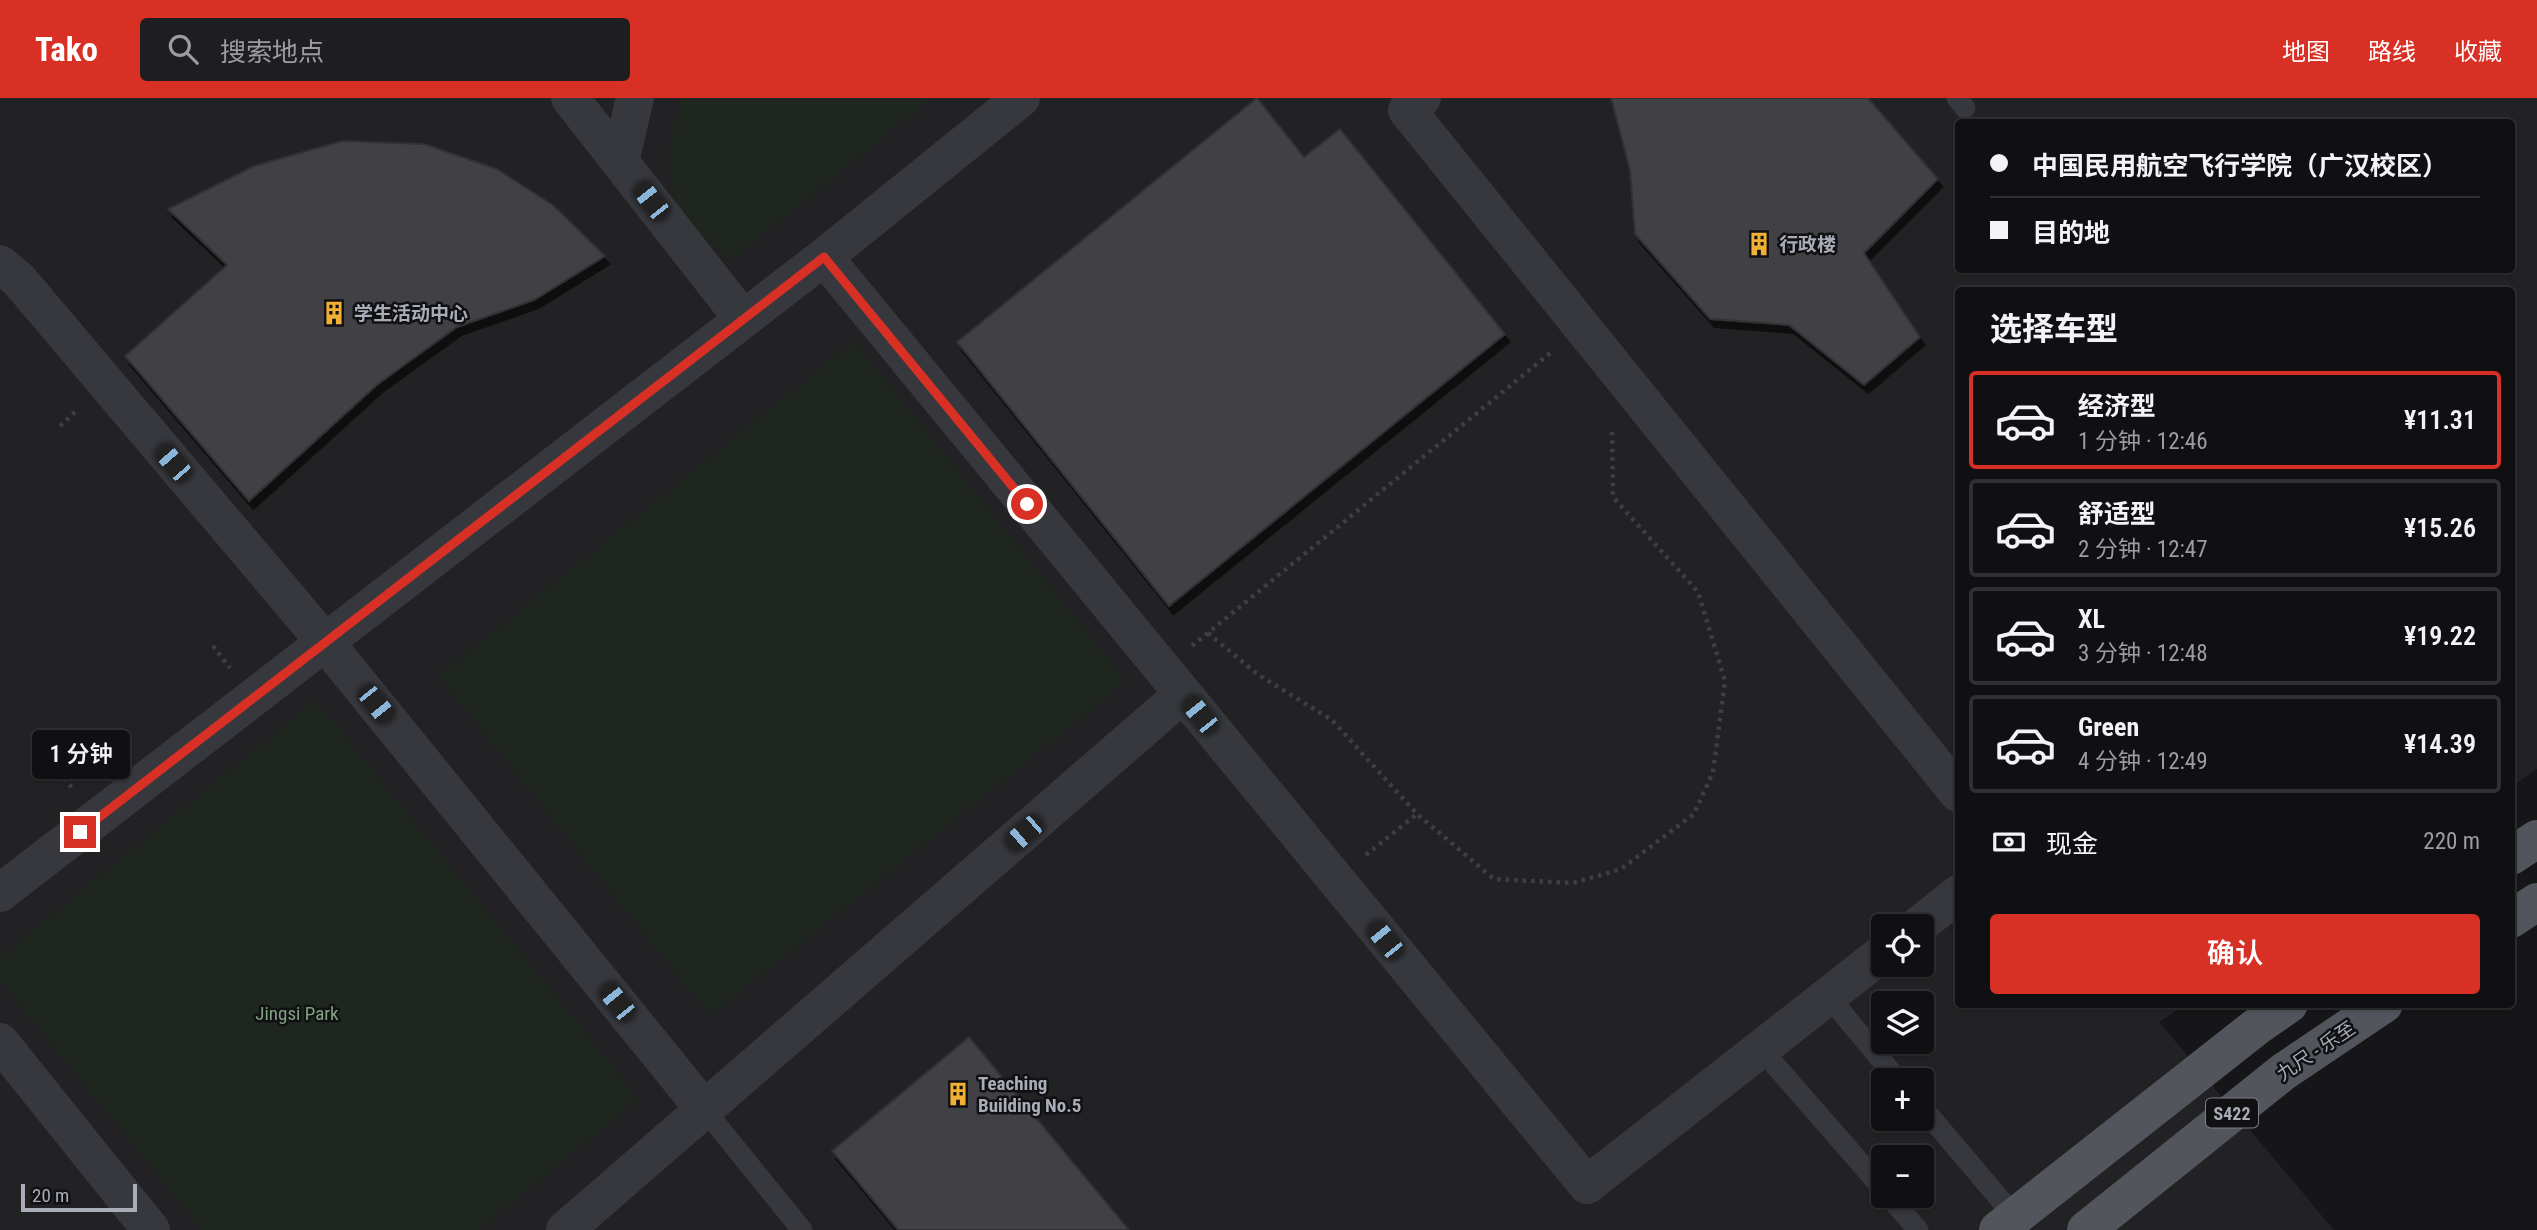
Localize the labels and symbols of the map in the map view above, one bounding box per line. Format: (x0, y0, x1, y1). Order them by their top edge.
car (630, 178, 673, 224)
building icon: 行政楼 (1745, 230, 1773, 258)
place label: 行政楼 (1779, 233, 1836, 256)
building icon: 学生活动中心 (320, 299, 348, 327)
place label: 学生活动中心 (354, 302, 468, 325)
car (152, 440, 195, 486)
route start (1011, 488, 1043, 520)
car (355, 681, 398, 727)
car (1179, 692, 1222, 738)
callout: 1 分钟 (31, 730, 129, 780)
car (1002, 811, 1047, 855)
route end (64, 816, 96, 848)
car (1364, 917, 1407, 963)
car (596, 979, 639, 1025)
park label: Jingsi Park (255, 1002, 339, 1025)
street label: 九尺 - 乐至 (2272, 1016, 2360, 1086)
place label: Teaching Building No.5 (978, 1072, 1081, 1117)
building icon: Teaching Building No.5 (944, 1080, 972, 1108)
road number: S422 (2206, 1098, 2258, 1128)
scale bar (21, 1181, 136, 1213)

